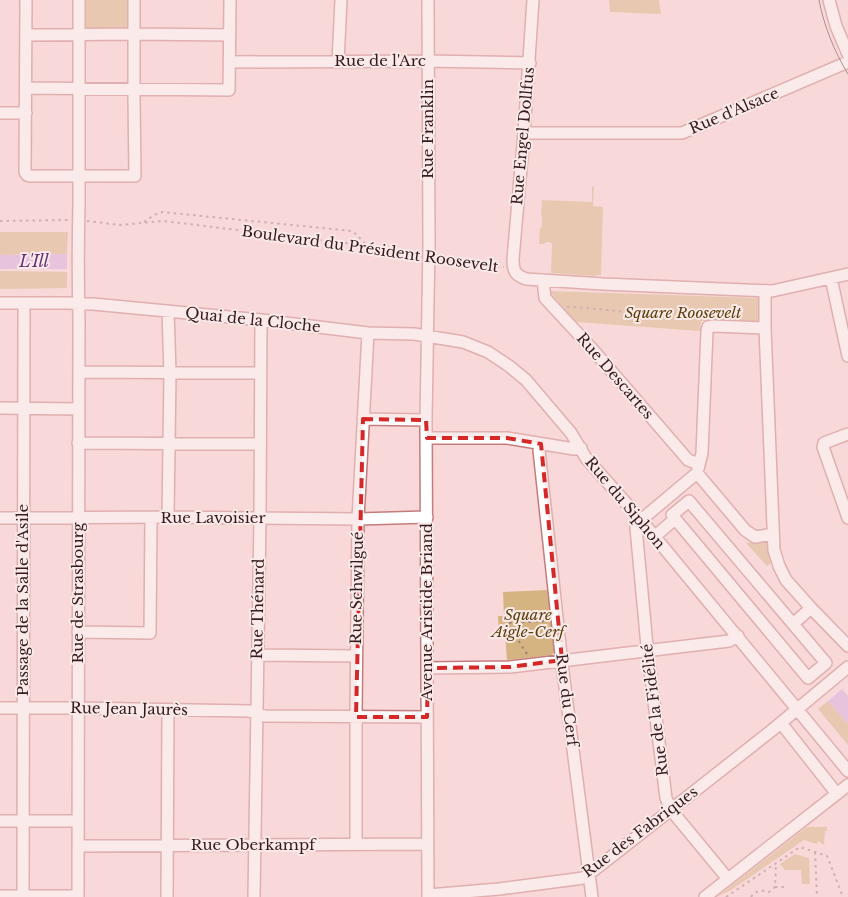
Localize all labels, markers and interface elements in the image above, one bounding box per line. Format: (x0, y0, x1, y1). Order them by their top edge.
street label: Rue de l'Arc (334, 51, 426, 70)
street label: Rue Engel Dollfus (507, 66, 538, 206)
street label: Rue Franklin (418, 79, 437, 179)
street label: Rue d'Alsace (686, 83, 781, 138)
street label: Boulevard du Président Roosevelt (240, 221, 500, 276)
water label: L'Ill (18, 251, 50, 271)
street label: Quai de la Cloche (184, 303, 322, 336)
park label: Square Roosevelt (624, 303, 742, 322)
street label: Rue Descartes (573, 329, 658, 423)
street label: Rue du Siphon (581, 453, 670, 553)
street label: Passage de la Salle d'Asile (13, 504, 32, 696)
street label: Rue Lavoisier (160, 508, 266, 527)
street label: Rue de Strasbourg (68, 521, 87, 664)
street label: Avenue Aristide Briand (417, 523, 436, 702)
street label: Rue Schwilgué (346, 531, 367, 645)
street label: Rue Thénard (247, 558, 268, 660)
park label: Square Aigle-Cerf (490, 605, 568, 641)
street label: Rue de la Fidélité (637, 643, 672, 777)
street label: Rue du Cerf (552, 653, 583, 749)
street label: Rue Jean Jaurès (70, 698, 188, 719)
street label: Rue des Fabriques (578, 782, 701, 881)
street label: Rue Oberkampf (191, 835, 317, 854)

